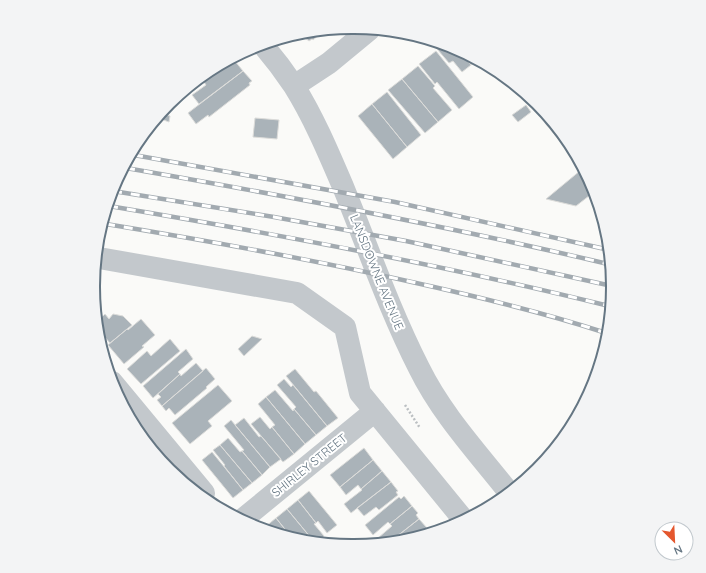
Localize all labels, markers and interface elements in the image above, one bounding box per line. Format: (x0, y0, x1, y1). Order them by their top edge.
street label: LANSDOWNE AVENUE (347, 212, 407, 332)
street label: SHIRLEY STREET (268, 430, 350, 500)
north arrow (654, 521, 694, 561)
text: N (672, 542, 685, 558)

